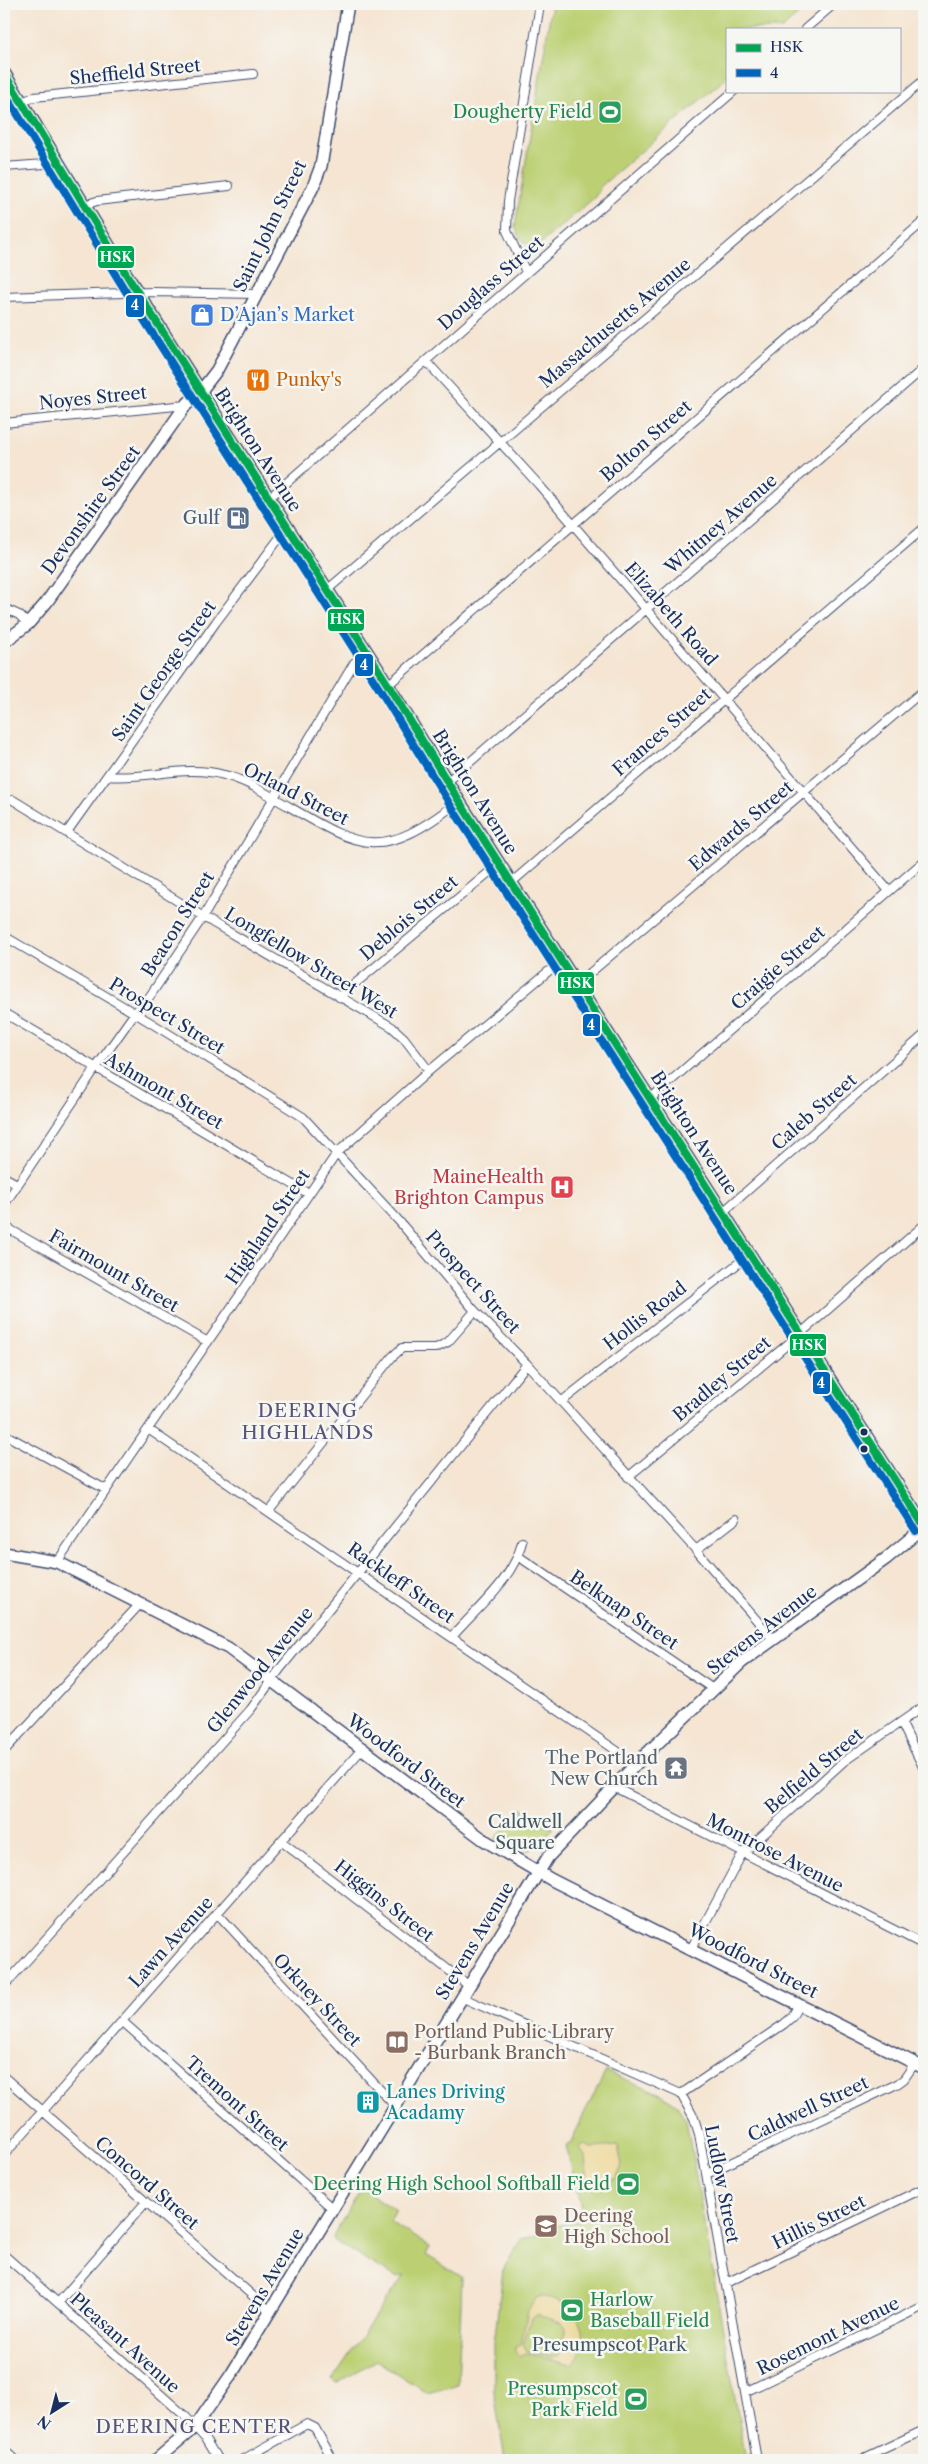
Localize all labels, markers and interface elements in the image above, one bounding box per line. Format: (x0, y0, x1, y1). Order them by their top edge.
legend (726, 28, 900, 92)
text: HSK (770, 37, 805, 56)
street label: Sheffield Street (68, 54, 202, 90)
text: 4 (770, 63, 779, 82)
sports icon: Dougherty Field (597, 99, 623, 125)
place label: Dougherty Field (453, 101, 592, 123)
street label: Saint John Street (229, 156, 312, 295)
street label: Douglass Street (434, 231, 549, 335)
line badge: HSK (97, 245, 135, 269)
text: HSK (100, 248, 133, 266)
street label: Massachusetts Avenue (535, 253, 695, 393)
line badge: 4 (125, 294, 145, 318)
text: 4 (131, 296, 139, 314)
shop icon: D’Ajan’s Market (189, 302, 215, 328)
place label: D’Ajan’s Market (220, 304, 355, 326)
restaurant icon: Punky's (245, 367, 271, 393)
place label: Punky's (276, 369, 342, 391)
street label: Noyes Street (38, 381, 149, 415)
street label: Brighton Avenue (210, 384, 306, 516)
street label: Bolton Street (596, 395, 696, 487)
street label: Devonshire Street (37, 441, 145, 579)
street label: Whitney Avenue (660, 469, 782, 579)
fuel station icon: Gulf (225, 505, 251, 531)
place label: Gulf (183, 507, 223, 529)
street label: Elizabeth Road (620, 558, 722, 670)
street label: Saint George Street (107, 596, 221, 746)
line badge: HSK (327, 608, 365, 632)
text: HSK (330, 610, 363, 628)
line badge: 4 (354, 653, 374, 677)
text: 4 (360, 656, 368, 674)
street label: Frances Street (608, 683, 716, 781)
street label: Brighton Avenue (428, 726, 522, 858)
street label: Orland Street (240, 758, 353, 830)
street label: Edwards Street (685, 776, 798, 876)
street label: Beacon Street (137, 867, 219, 981)
street label: Deblois Street (356, 870, 463, 965)
street label: Longfellow Street West (221, 903, 402, 1024)
street label: Craigie Street (727, 921, 830, 1015)
line badge: HSK (557, 971, 595, 995)
street label: Prospect Street (105, 973, 229, 1059)
text: HSK (560, 974, 593, 992)
line badge: 4 (582, 1013, 601, 1037)
text: 4 (587, 1016, 595, 1034)
street label: Ashmont Street (100, 1048, 228, 1134)
street label: Brighton Avenue (646, 1067, 742, 1199)
street label: Caleb Street (767, 1069, 861, 1155)
street label: Highland Street (221, 1165, 315, 1289)
place label: MaineHealth Brighton Campus (394, 1166, 544, 1209)
hospital icon: MaineHealth Brighton Campus (549, 1174, 575, 1200)
street label: Fairmount Street (45, 1225, 183, 1317)
street label: Prospect Street (421, 1226, 525, 1338)
street label: Hollis Road (599, 1277, 691, 1355)
street label: Bradley Street (669, 1331, 776, 1426)
line badge: HSK (789, 1333, 827, 1357)
text: HSK (792, 1336, 825, 1354)
line badge: 4 (812, 1371, 831, 1395)
text: 4 (817, 1374, 825, 1392)
district label: DEERING HIGHLANDS (242, 1399, 374, 1444)
unlabelled marker (859, 1427, 869, 1437)
unlabelled marker (859, 1444, 869, 1454)
street label: Rackleff Street (343, 1538, 459, 1629)
street label: Belknap Street (566, 1566, 683, 1655)
street label: Stevens Avenue (703, 1580, 821, 1680)
street label: Glenwood Avenue (202, 1602, 318, 1738)
street label: Woodford Street (342, 1709, 470, 1813)
street label: Belfield Street (760, 1723, 868, 1818)
place label: The Portland New Church (545, 1747, 658, 1790)
temple icon: The Portland New Church (663, 1755, 689, 1781)
street label: Montrose Avenue (703, 1809, 847, 1897)
park label: Caldwell Square (488, 1811, 562, 1854)
street label: Higgins Street (330, 1855, 439, 1947)
street label: Stevens Avenue (431, 1878, 519, 2004)
street label: Lawn Avenue (124, 1892, 218, 1992)
street label: Woodford Street (684, 1918, 822, 2003)
street label: Orkney Street (268, 1949, 366, 2052)
place label: Portland Public Library - Burbank Branch (414, 2021, 615, 2064)
library icon: Portland Public Library - Burbank Branch (384, 2029, 410, 2055)
street label: Tremont Street (181, 2052, 294, 2156)
street label: Caldwell Street (744, 2071, 872, 2147)
place label: Lanes Driving Acadamy (385, 2081, 505, 2124)
building icon: Lanes Driving Acadamy (355, 2089, 381, 2115)
street label: Ludlow Street (700, 2123, 744, 2246)
street label: Concord Street (90, 2132, 204, 2235)
sports icon: Deering High School Softball Field (615, 2171, 641, 2197)
place label: Deering High School Softball Field (313, 2173, 610, 2195)
street label: Hillis Street (769, 2190, 870, 2254)
place label: Deering High School (564, 2205, 669, 2248)
school or university icon: Deering High School (533, 2213, 559, 2239)
street label: Stevens Avenue (221, 2224, 309, 2350)
street label: Pleasant Avenue (66, 2288, 184, 2398)
place label: Harlow Baseball Field (590, 2289, 709, 2332)
street label: Rosemont Avenue (753, 2292, 903, 2380)
sports icon: Harlow Baseball Field (559, 2297, 585, 2323)
park label: Presumpscot Park (532, 2334, 688, 2356)
place label: Presumpscot Park Field (507, 2378, 619, 2421)
north arrow (28, 2386, 78, 2436)
sports icon: Presumpscot Park Field (623, 2386, 649, 2412)
text: N (34, 2412, 55, 2433)
district label: DEERING CENTER (96, 2415, 293, 2438)

